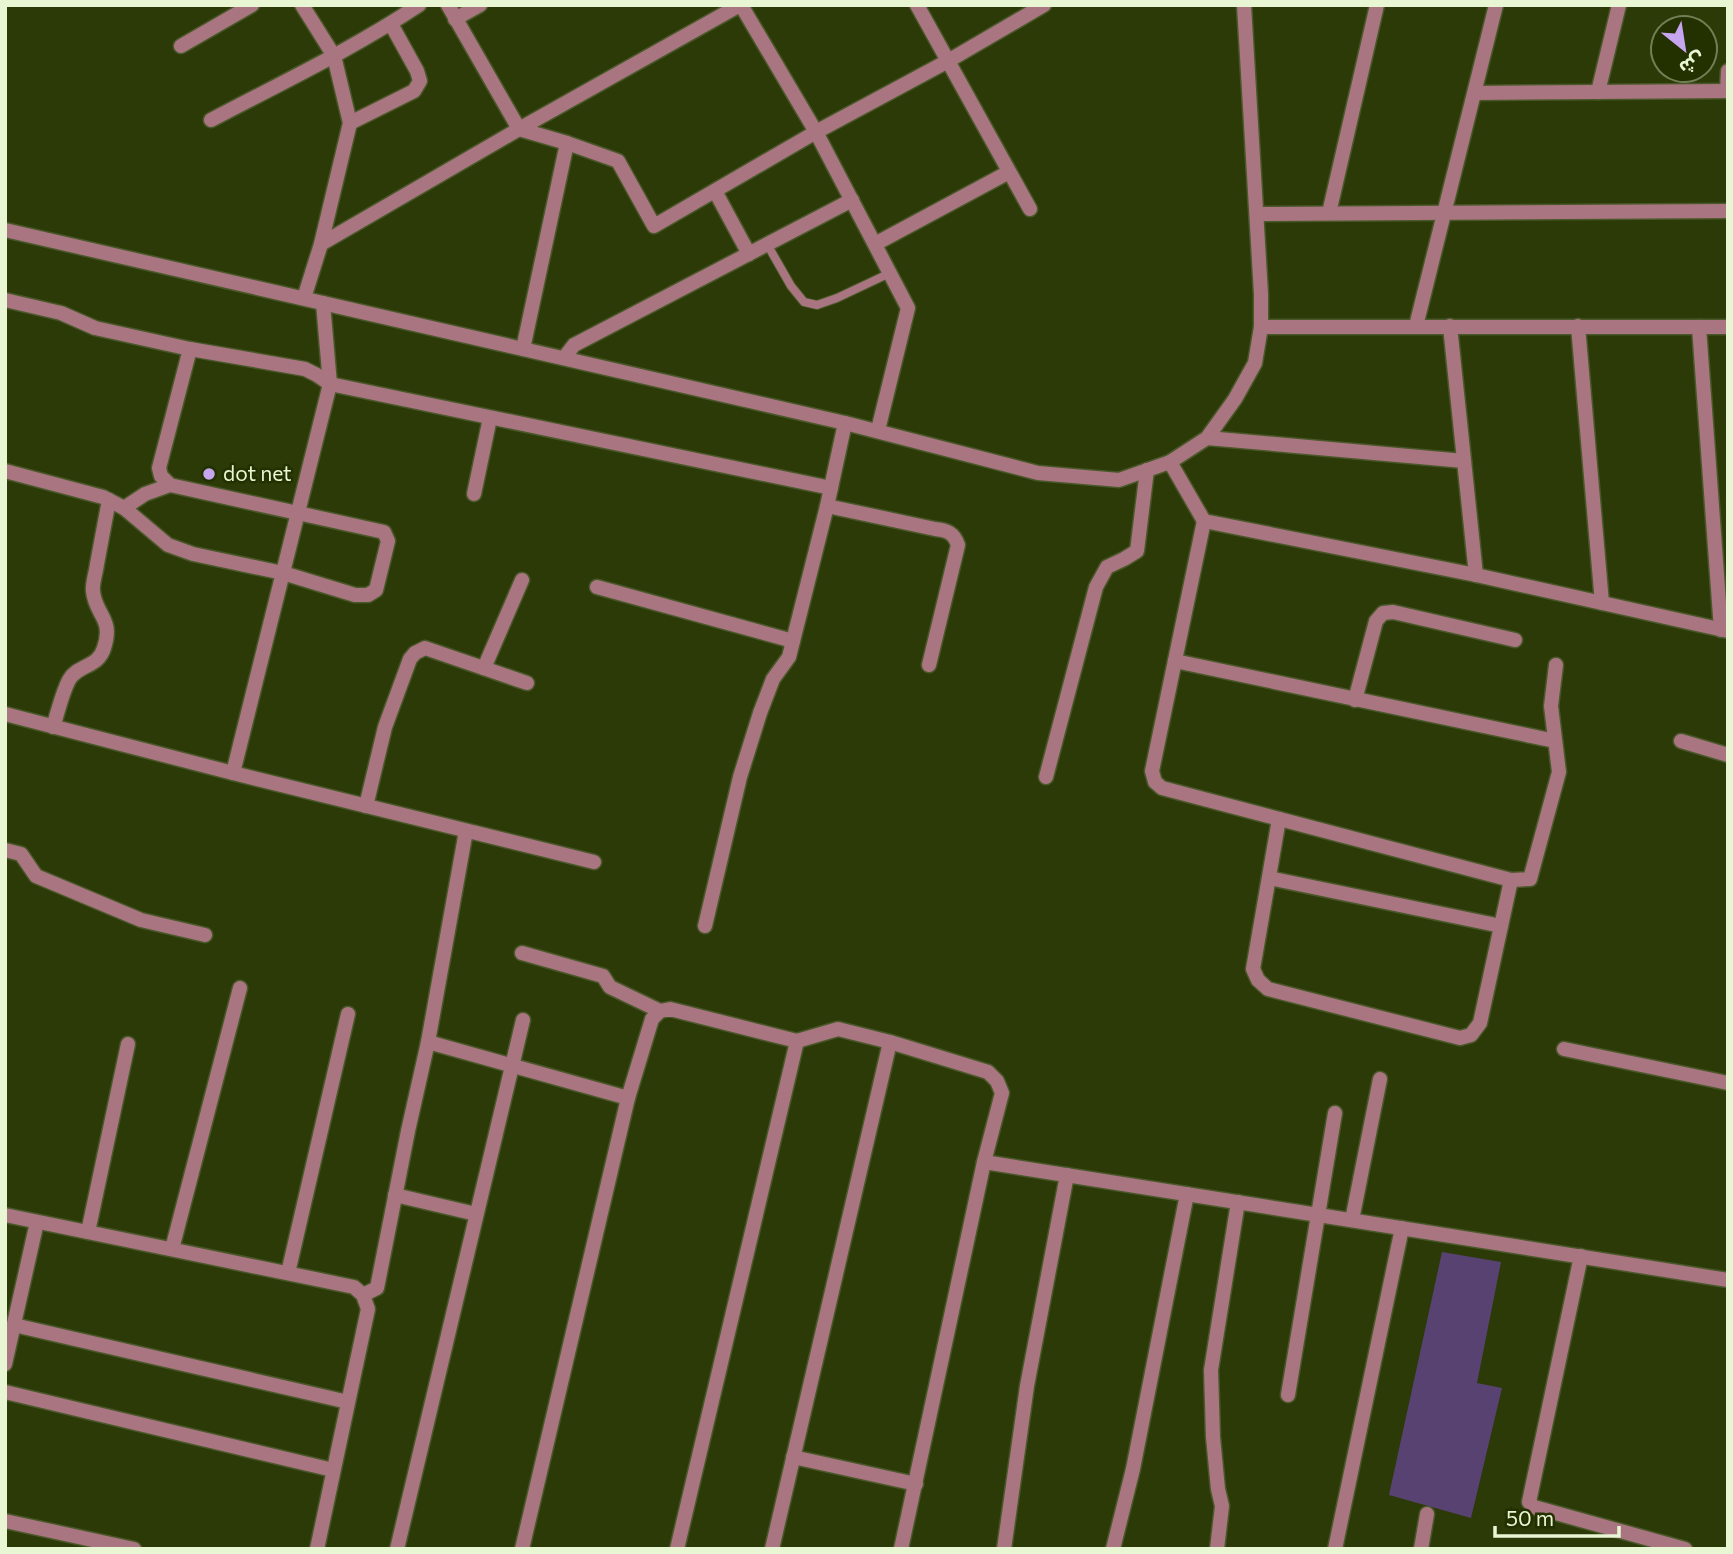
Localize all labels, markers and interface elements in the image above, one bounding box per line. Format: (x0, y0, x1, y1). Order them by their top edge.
north arrow (1649, 14, 1719, 84)
text: ش (1676, 48, 1710, 81)
place label: dot net (223, 460, 292, 485)
marker: dot net (201, 466, 217, 482)
scale bar (1495, 1494, 1619, 1538)
text: 50 m (1506, 1505, 1554, 1530)

